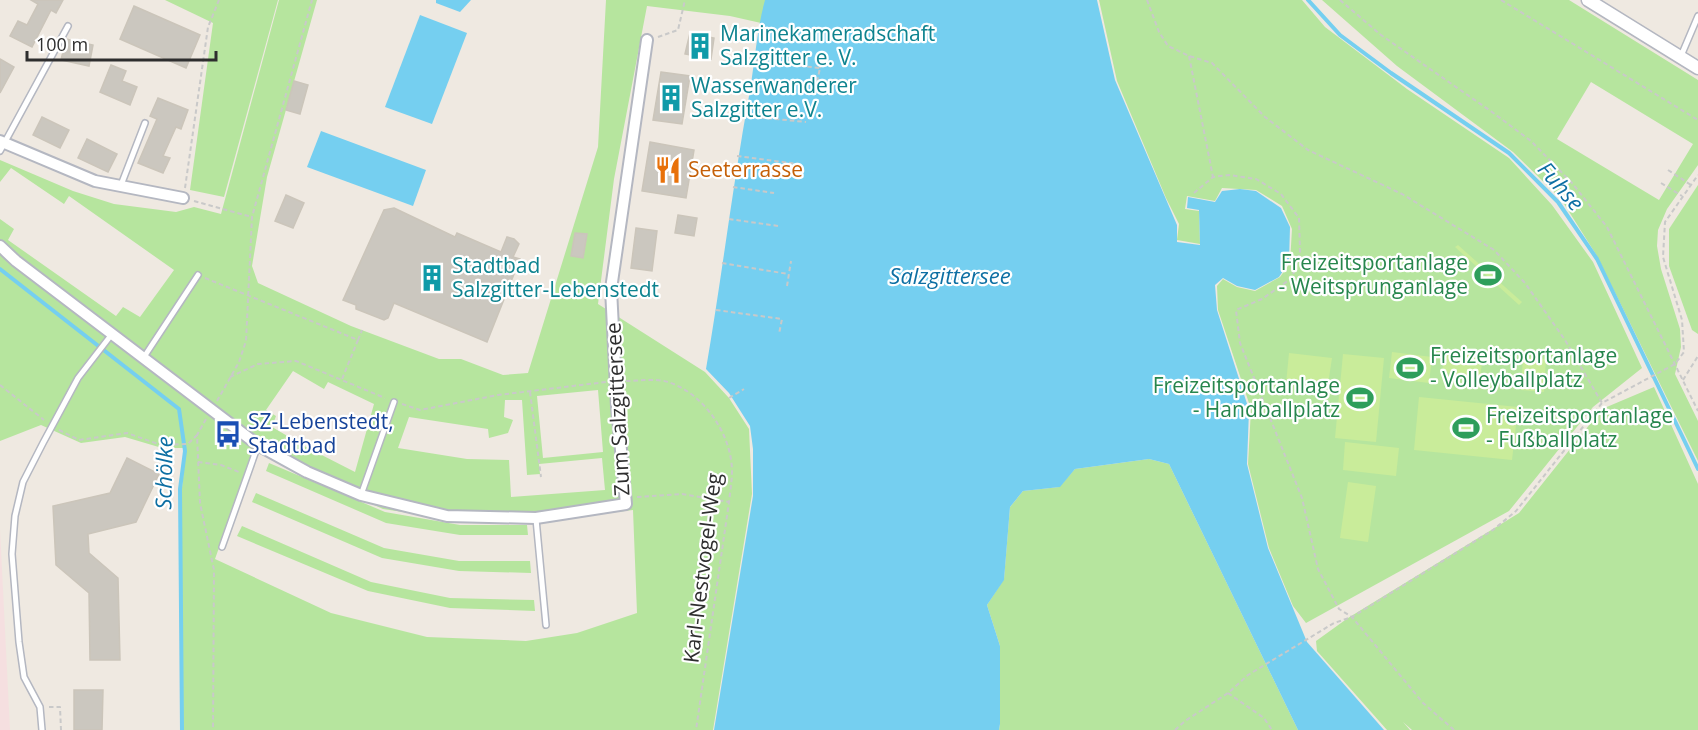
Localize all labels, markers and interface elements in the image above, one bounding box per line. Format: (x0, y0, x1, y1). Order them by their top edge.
place label: Marinekameradschaft Salzgitter e. V. (720, 19, 935, 71)
scale bar (27, 24, 216, 62)
building icon: Marinekameradschaft Salzgitter e. V. (685, 31, 715, 61)
text: 100 m (36, 32, 88, 56)
place label: Wasserwanderer Salzgitter e.V. (691, 71, 857, 123)
building icon: Wasserwanderer Salzgitter e.V. (656, 83, 686, 113)
water label: Fuhse (1532, 154, 1592, 216)
restaurant icon: Seeterrasse (653, 155, 683, 185)
place label: Seeterrasse (688, 155, 803, 183)
place label: Freizeitsportanlage - Weitsprunganlage (1279, 248, 1468, 300)
place label: Stadtbad Salzgitter-Lebenstedt (452, 251, 659, 303)
water label: Salzgittersee (889, 260, 1011, 290)
sports icon: Freizeitsportanlage - Weitsprunganlage (1473, 260, 1503, 290)
building icon: Stadtbad Salzgitter-Lebenstedt (417, 263, 447, 293)
street label: Zum Salzgittersee (598, 322, 636, 497)
place label: Freizeitsportanlage - Volleyballplatz (1430, 341, 1617, 393)
sports icon: Freizeitsportanlage - Volleyballplatz (1395, 353, 1425, 383)
place label: Freizeitsportanlage - Handballplatz (1153, 371, 1340, 423)
sports icon: Freizeitsportanlage - Handballplatz (1345, 383, 1375, 413)
place label: Freizeitsportanlage - Fußballplatz (1486, 401, 1673, 453)
place label: SZ-Lebenstedt, Stadtbad (248, 407, 394, 459)
sports icon: Freizeitsportanlage - Fußballplatz (1451, 413, 1481, 443)
bus stop icon: SZ-Lebenstedt, Stadtbad (213, 419, 243, 449)
water label: Schölke (147, 436, 179, 510)
street label: Karl-Nestvogel-Weg (676, 471, 728, 664)

